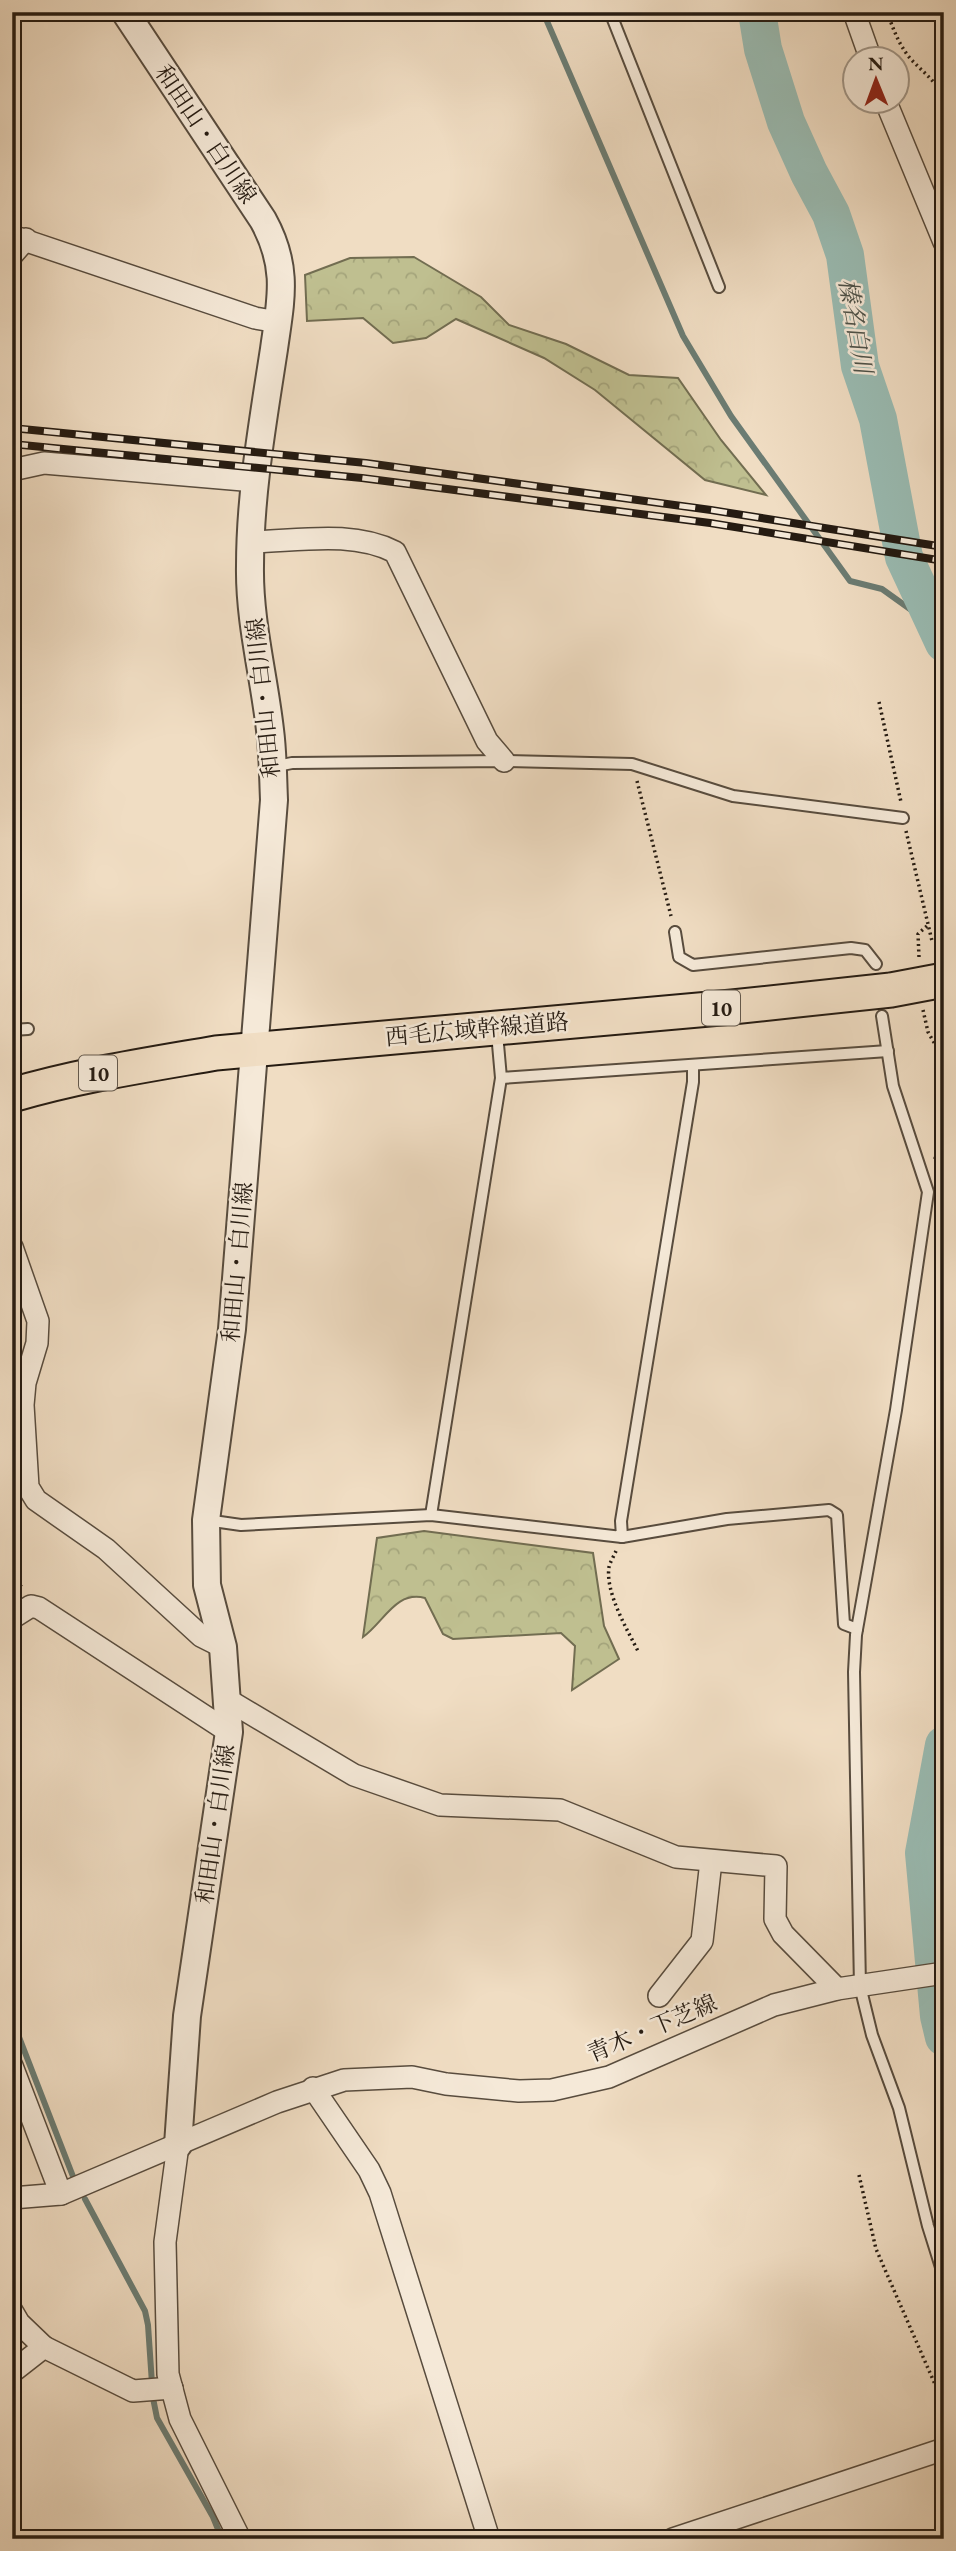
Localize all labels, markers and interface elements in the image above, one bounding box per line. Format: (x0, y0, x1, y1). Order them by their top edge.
north arrow (841, 46, 911, 116)
text: N (868, 51, 884, 76)
street label: 和田山・白川線 (149, 59, 263, 209)
water label: 榛名白川 (832, 276, 880, 379)
street label: 和田山・白川線 (240, 616, 286, 780)
road number: 10 (702, 990, 740, 1026)
street label: 西毛広域幹線道路 (384, 1006, 570, 1052)
road number: 10 (79, 1056, 117, 1090)
street label: 和田山・白川線 (215, 1180, 259, 1344)
street label: 和田山・白川線 (189, 1742, 241, 1906)
street label: 青木・下芝線 (583, 1987, 721, 2069)

